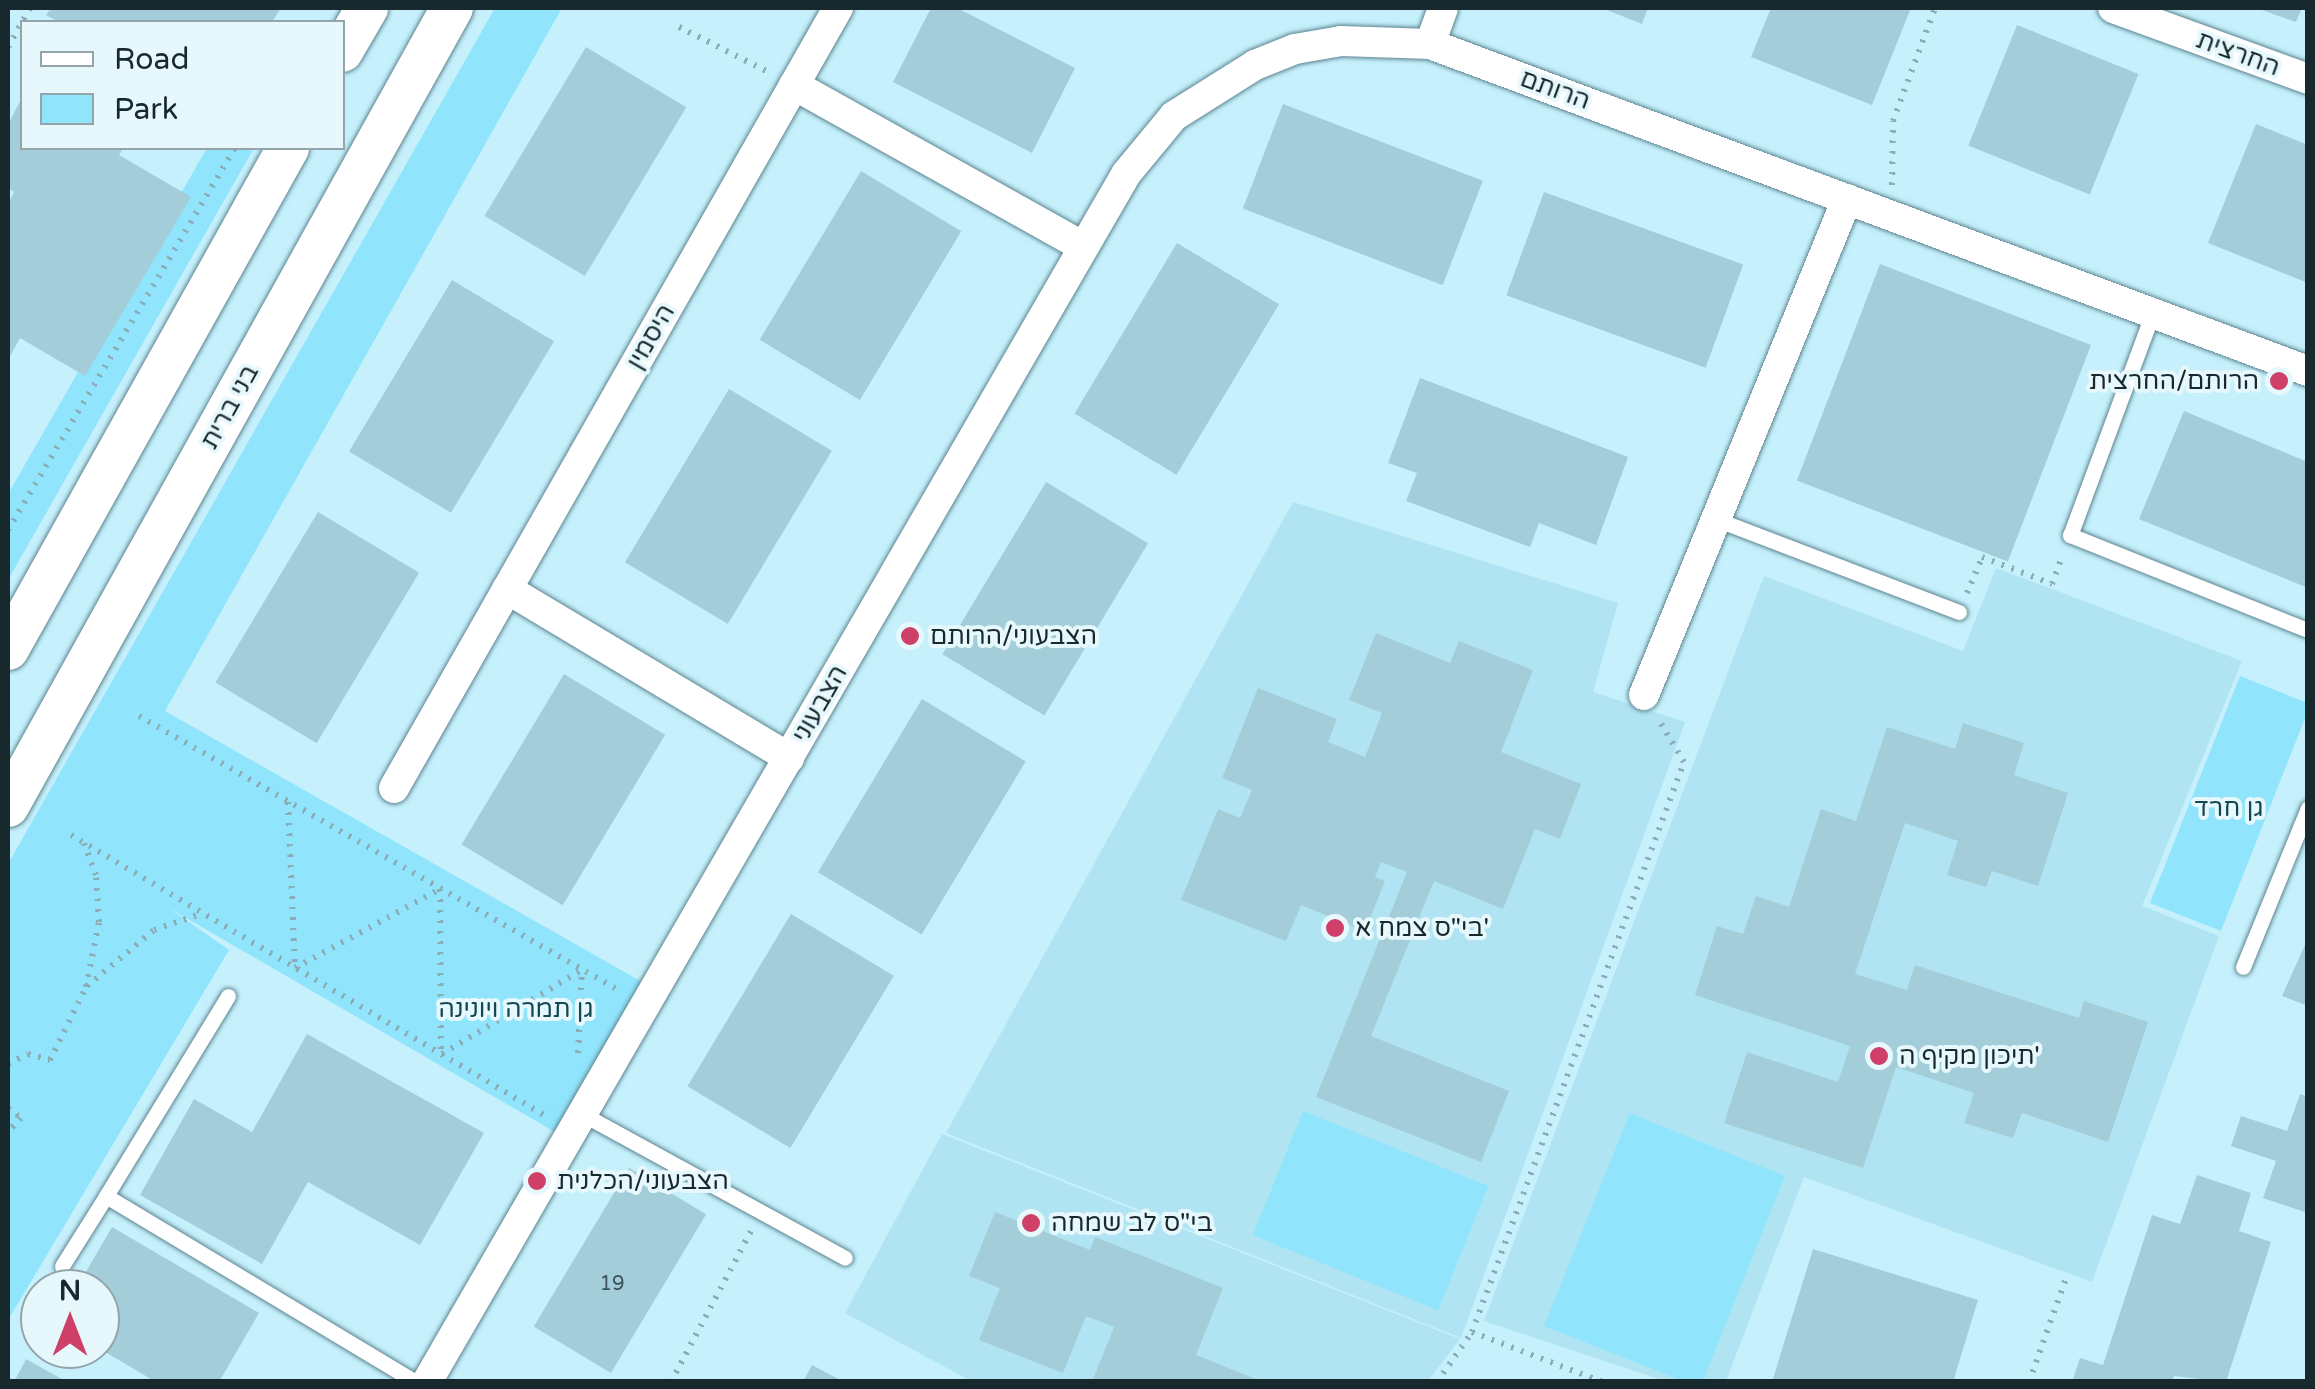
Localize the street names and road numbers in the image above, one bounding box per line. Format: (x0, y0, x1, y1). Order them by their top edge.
street label: החרצית (2192, 25, 2284, 83)
street label: הרותם (1516, 64, 1594, 116)
street label: היסמין (621, 299, 681, 375)
street label: בני ברית (195, 360, 265, 454)
street label: הצבעוני (786, 660, 854, 748)

